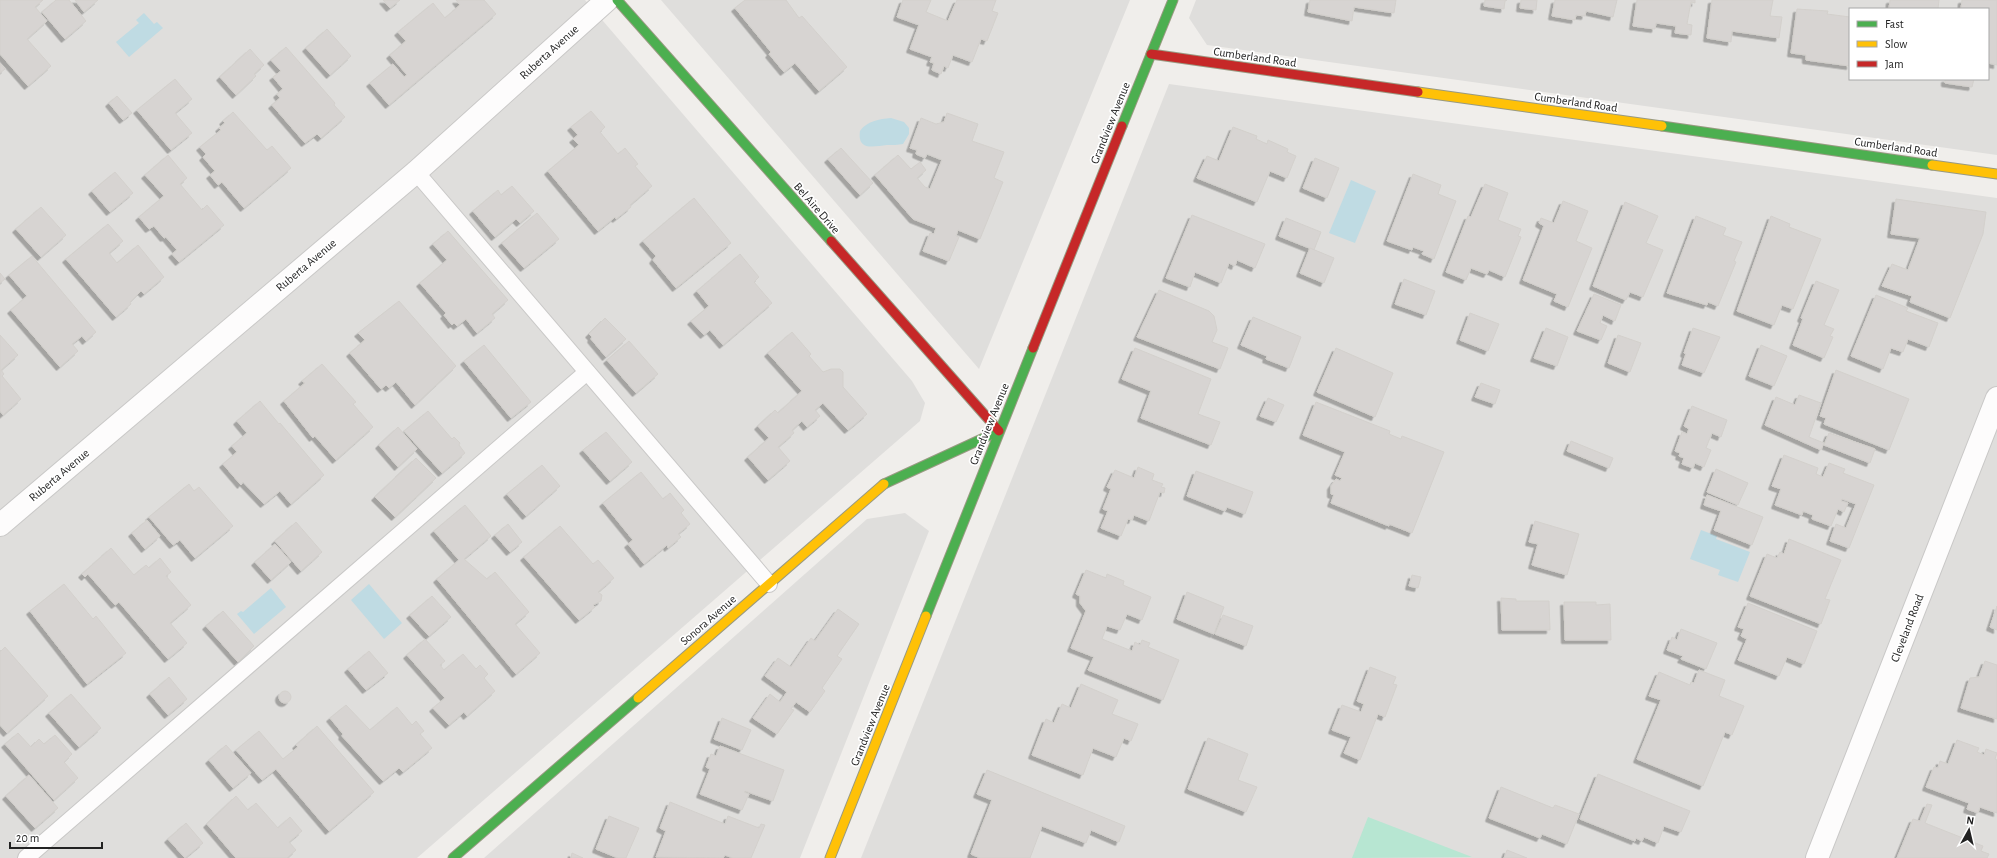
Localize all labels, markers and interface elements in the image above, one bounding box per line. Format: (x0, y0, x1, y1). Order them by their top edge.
legend (1849, 8, 1989, 80)
text: Fast (1885, 18, 1904, 30)
street label: Ruberta Avenue (517, 23, 581, 81)
text: Slow (1885, 38, 1907, 50)
street label: Cumberland Road (1213, 45, 1297, 69)
text: Jam (1885, 58, 1904, 70)
street label: Grandview Avenue (1088, 80, 1132, 166)
street label: Cumberland Road (1534, 90, 1618, 114)
street label: Cumberland Road (1854, 135, 1938, 159)
street label: Bel Aire Drive (792, 180, 842, 236)
street label: Ruberta Avenue (274, 236, 338, 294)
street label: Grandview Avenue (967, 381, 1011, 467)
street label: Ruberta Avenue (27, 446, 91, 504)
street label: Cleveland Road (1889, 592, 1925, 664)
street label: Sonora Avenue (678, 593, 738, 647)
street label: Grandview Avenue (848, 682, 892, 768)
north arrow (1949, 810, 1989, 850)
text: N (1966, 815, 1975, 827)
scale bar (10, 824, 102, 850)
text: 20 m (16, 832, 39, 844)

